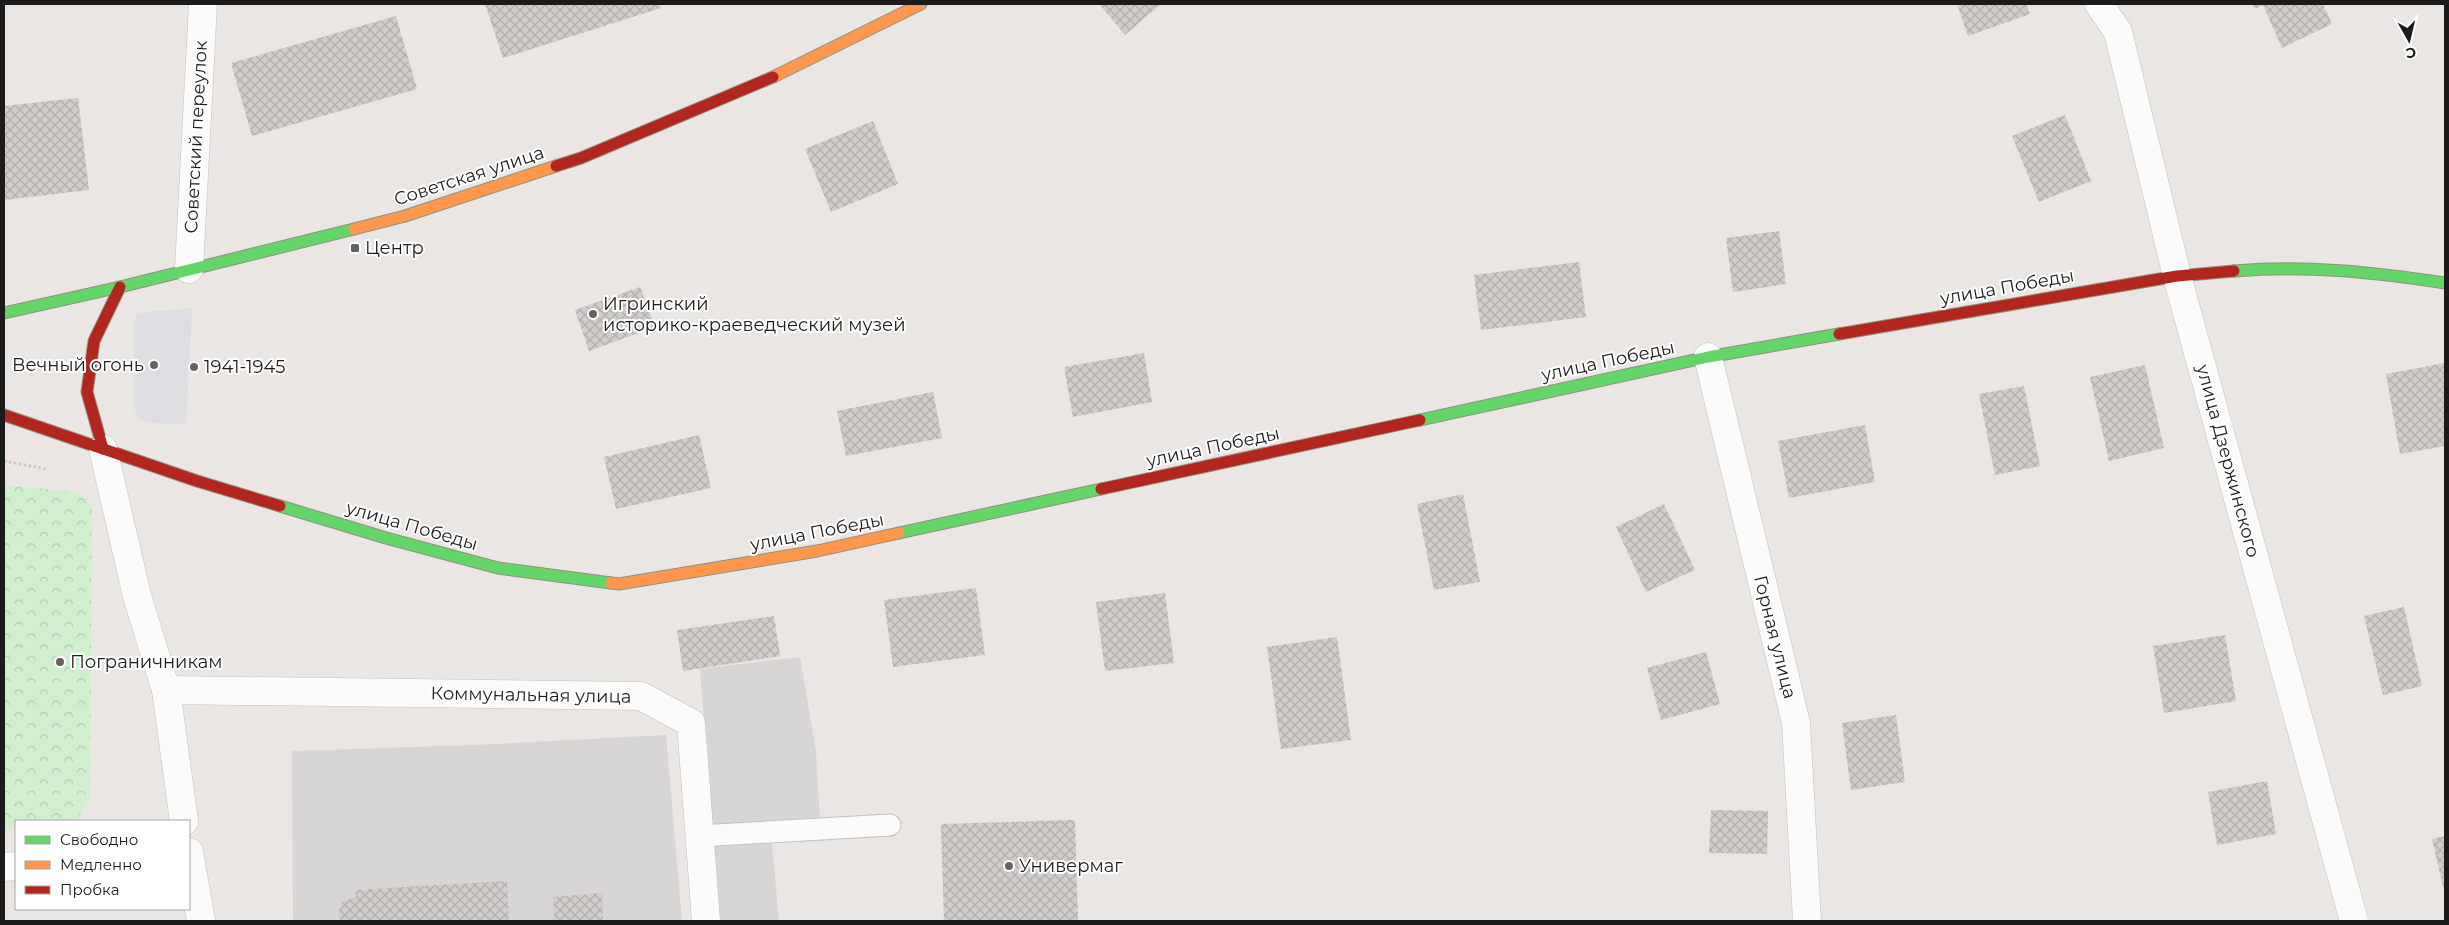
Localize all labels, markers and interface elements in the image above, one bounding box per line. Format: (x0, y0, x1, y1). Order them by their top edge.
north arrow (2384, 15, 2434, 65)
street label: Советский переулок (180, 39, 212, 234)
text: С (2405, 43, 2417, 62)
street label: Советская улица (391, 141, 547, 211)
place label: Центр (365, 237, 424, 259)
marker: Центр (349, 242, 361, 254)
street label: улица Победы (1937, 264, 2076, 310)
place label: Игринский историко-краеведческий музей (603, 293, 906, 336)
marker: Игринский историко-краеведческий музей (587, 308, 599, 320)
street label: улица Победы (1538, 336, 1677, 386)
place label: Вечный огонь (12, 354, 144, 376)
place label: 1941-1945 (204, 356, 285, 378)
marker: Вечный огонь (148, 359, 160, 371)
marker: 1941-1945 (188, 361, 200, 373)
street label: улица Дзержинского (2191, 361, 2264, 560)
street label: улица Победы (1143, 422, 1282, 472)
street label: улица Победы (343, 496, 480, 555)
street label: улица Победы (747, 508, 886, 556)
street label: Горная улица (1749, 573, 1801, 701)
place label: Пограничникам (70, 651, 222, 673)
marker: Пограничникам (54, 656, 66, 668)
street label: Коммунальная улица (430, 682, 632, 708)
legend (15, 820, 190, 910)
text: Свободно (60, 830, 138, 849)
text: Медленно (60, 855, 142, 874)
place label: Универмаг (1019, 855, 1123, 877)
marker: Универмаг (1003, 860, 1015, 872)
text: Пробка (60, 880, 119, 899)

